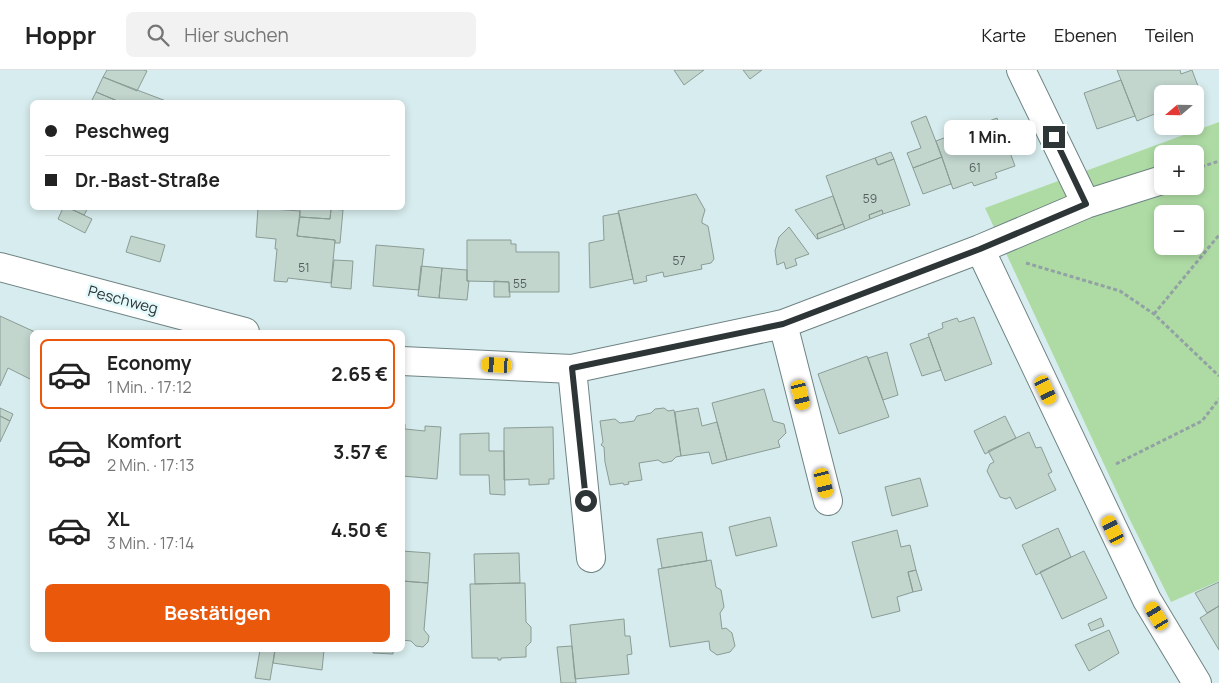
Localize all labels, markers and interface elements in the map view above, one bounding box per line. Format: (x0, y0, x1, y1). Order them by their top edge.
search box (126, 12, 476, 57)
text: Hoppr (25, 18, 96, 51)
icon: search (144, 21, 172, 49)
text: Hier suchen (184, 22, 289, 48)
text: Karte (982, 23, 1026, 47)
text: Ebenen (1054, 23, 1117, 47)
text: Teilen (1145, 23, 1194, 47)
north arrow (1154, 85, 1204, 135)
map controls (1154, 85, 1204, 255)
text: Peschweg (75, 118, 170, 144)
callout: 1 Min. (944, 120, 1036, 154)
text: 1 Min. (968, 126, 1012, 148)
route end (1043, 126, 1065, 148)
button: + (1154, 145, 1204, 195)
house number: 61 (969, 159, 981, 176)
text: Dr.-Bast-Straße (75, 167, 220, 193)
house number: 59 (863, 190, 877, 207)
button: − (1154, 205, 1204, 255)
house number: 57 (673, 252, 685, 269)
house number: 51 (298, 259, 310, 276)
house number: 55 (513, 275, 527, 292)
street label: Peschweg (86, 280, 160, 319)
text: Economy (107, 350, 191, 376)
icon: car (47, 352, 92, 397)
car (481, 357, 512, 373)
text: 2.65 € (331, 361, 388, 387)
car (1032, 373, 1059, 407)
text: 1 Min. · 17:12 (107, 376, 192, 398)
car (790, 379, 811, 411)
text: Komfort (107, 428, 182, 454)
icon: car (47, 430, 92, 475)
text: 3.57 € (333, 439, 388, 465)
text: 2 Min. · 17:13 (107, 454, 194, 476)
car (813, 467, 834, 499)
route start (575, 490, 597, 512)
text: XL (107, 506, 130, 532)
icon: car (47, 508, 92, 553)
car (1099, 513, 1126, 547)
text: 4.50 € (331, 517, 388, 543)
text: 3 Min. · 17:14 (107, 532, 195, 554)
button: Bestätigen (45, 584, 390, 642)
car (1142, 599, 1171, 633)

